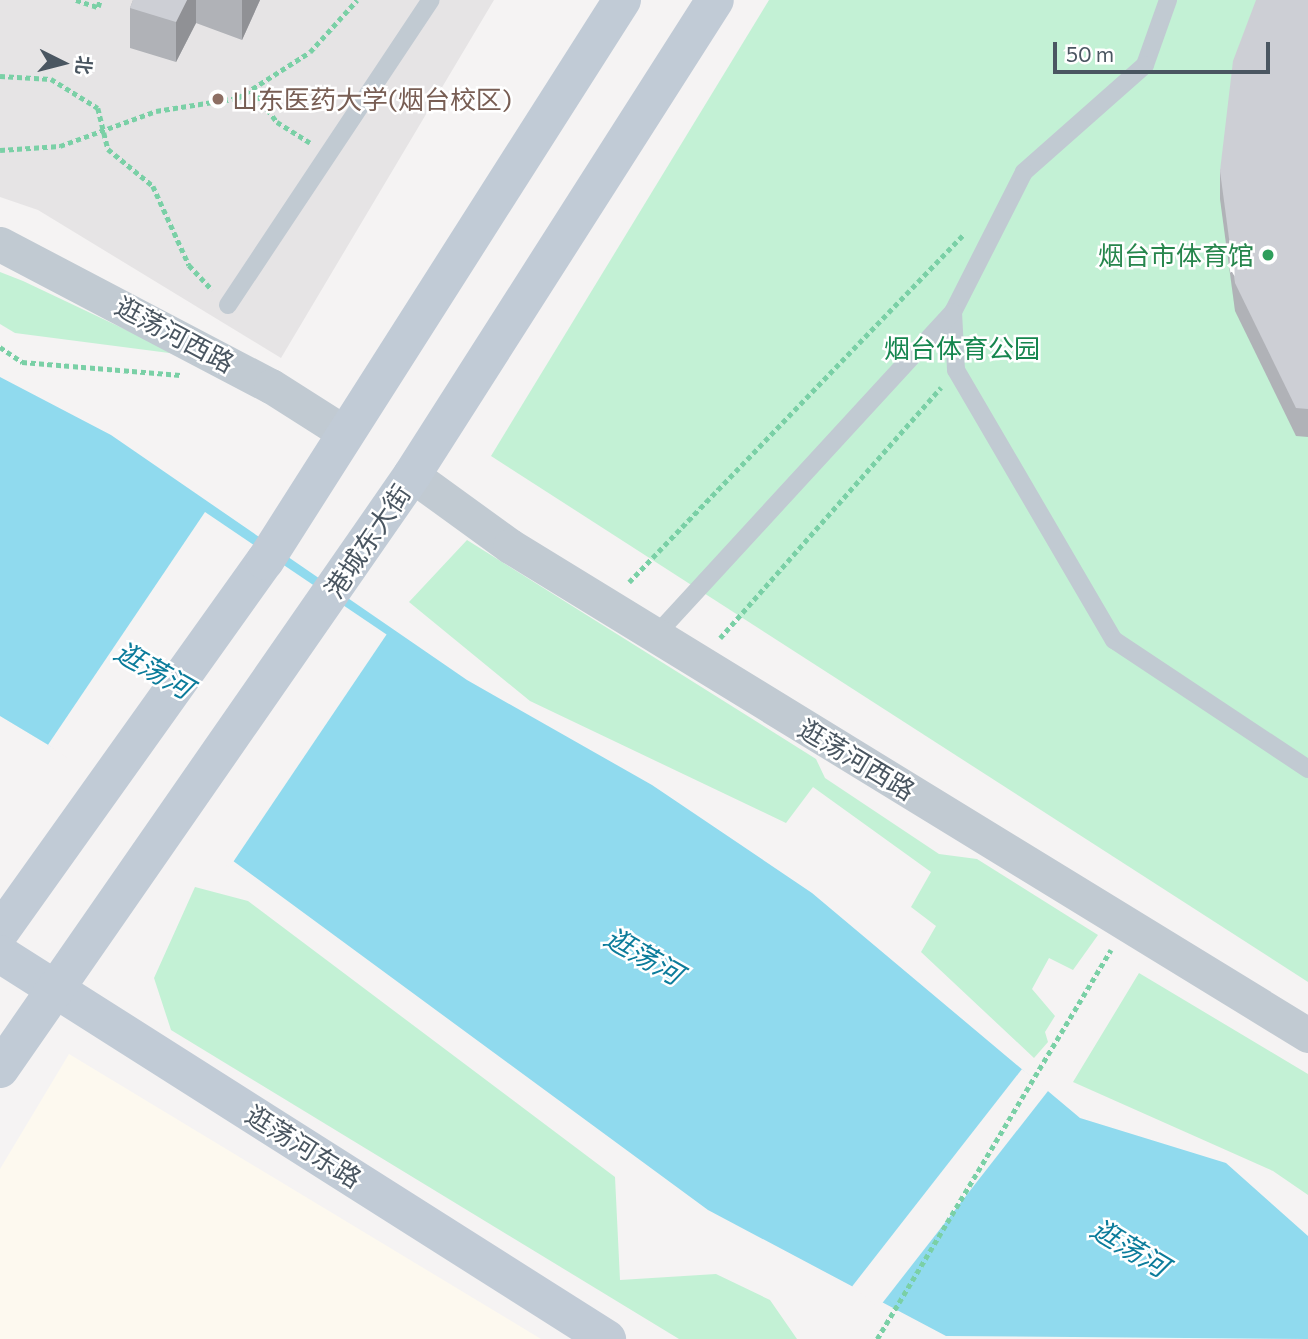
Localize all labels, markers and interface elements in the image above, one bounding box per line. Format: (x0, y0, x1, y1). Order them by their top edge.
north arrow (28, 28, 98, 98)
scale bar (1056, 28, 1273, 72)
text: 50 m (1066, 41, 1114, 66)
text: 北 (72, 55, 97, 76)
place label: 山东医药大学(烟台校区) (232, 83, 512, 115)
marker: 山东医药大学(烟台校区) (210, 91, 226, 107)
place label: 烟台市体育馆 (1098, 239, 1254, 271)
marker: 烟台市体育馆 (1260, 247, 1276, 263)
street label: 逛荡河西路 (110, 290, 240, 378)
park label: 烟台体育公园 (884, 332, 1040, 364)
street label: 港城东大街 (318, 478, 416, 604)
water label: 逛荡河 (109, 633, 199, 705)
street label: 逛荡河西路 (793, 712, 921, 806)
water label: 逛荡河 (599, 919, 689, 991)
street label: 逛荡河东路 (241, 1098, 367, 1194)
water label: 逛荡河 (1085, 1211, 1175, 1283)

